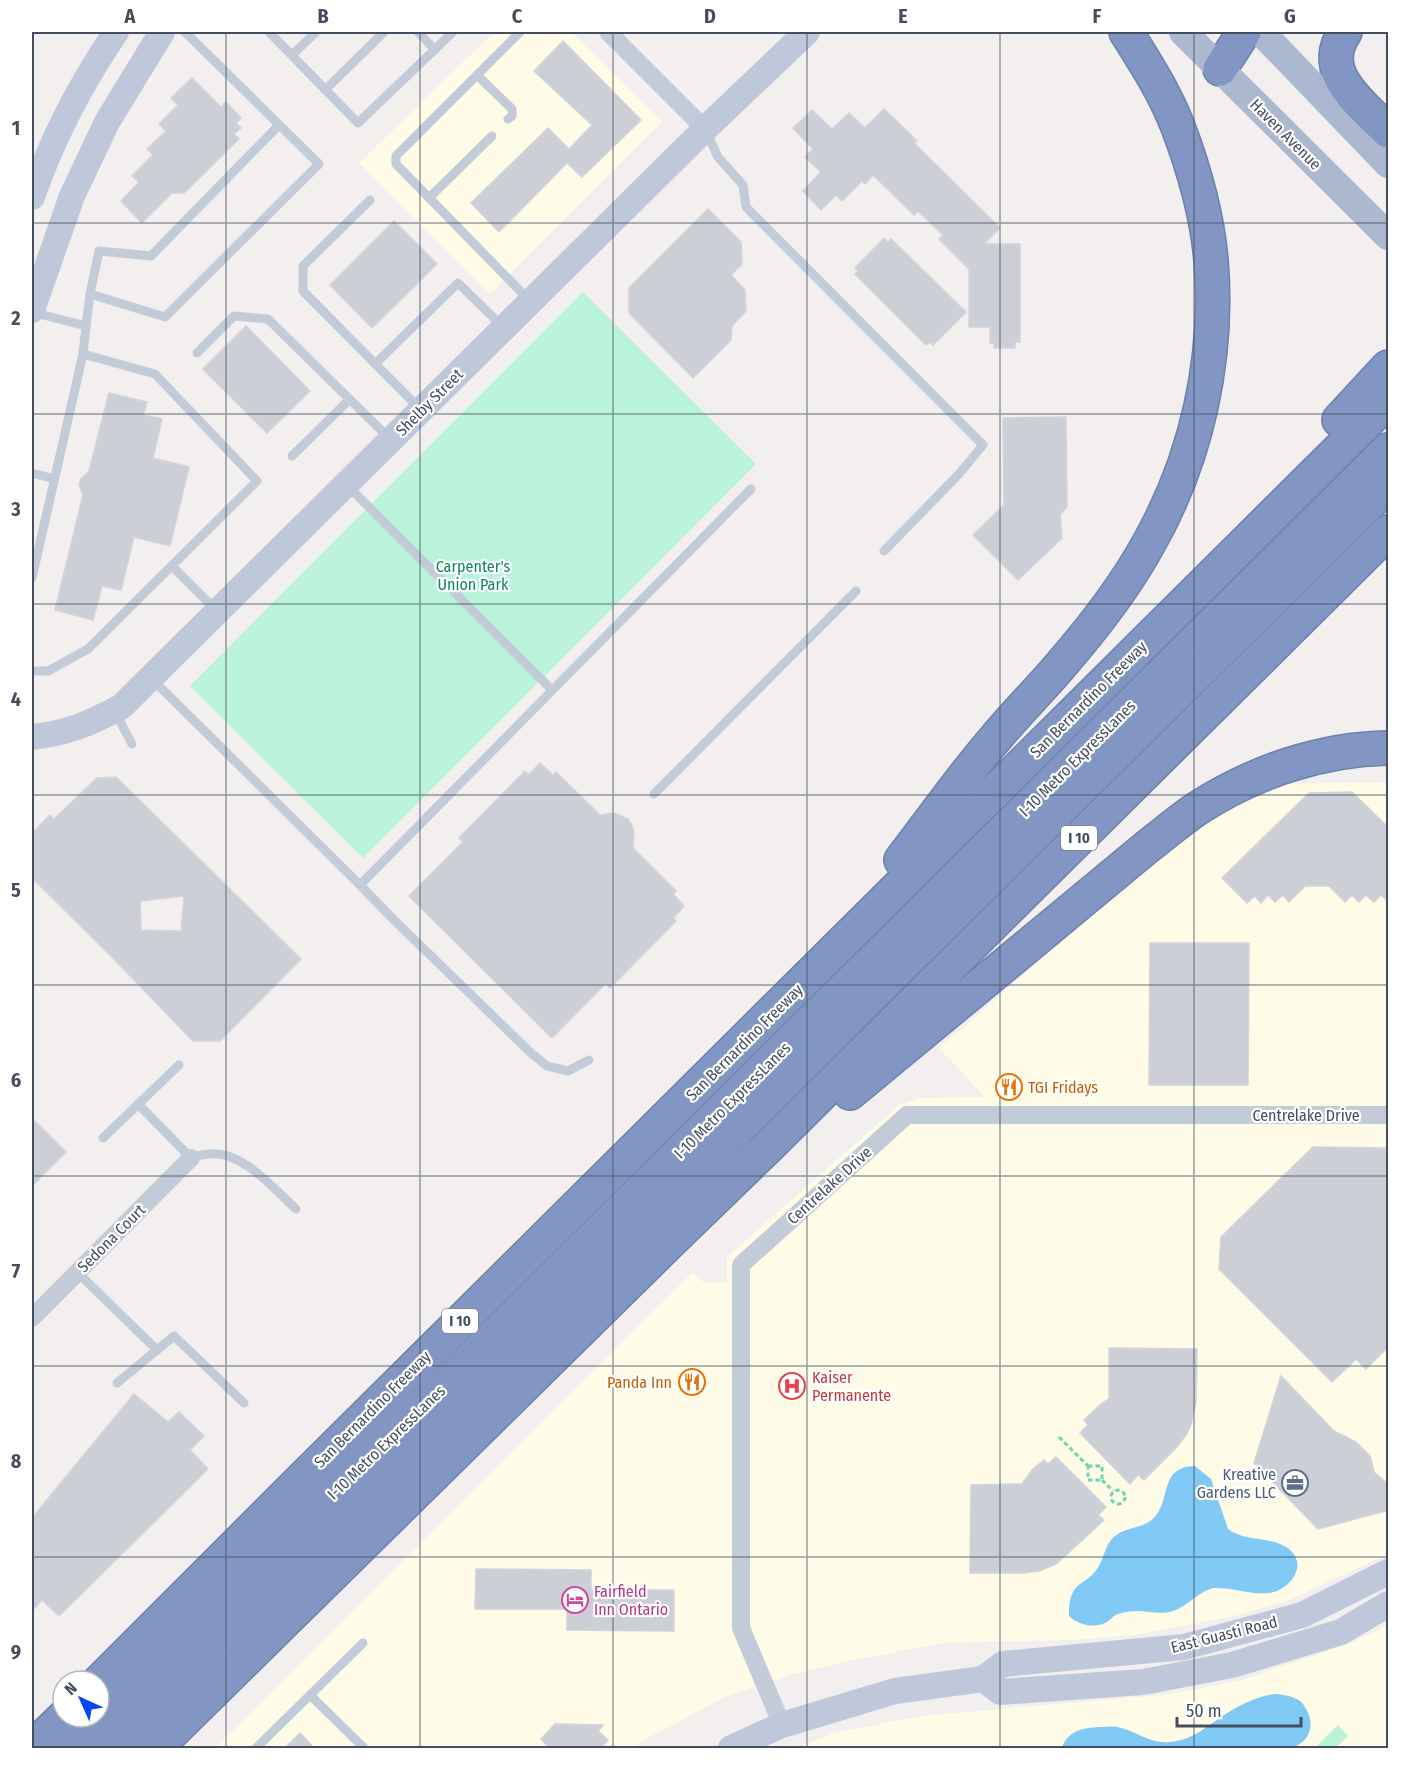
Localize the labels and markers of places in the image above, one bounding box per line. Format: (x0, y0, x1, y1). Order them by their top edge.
restaurant icon: TGI Fridays (994, 1072, 1024, 1102)
place label: TGI Fridays (1028, 1078, 1098, 1097)
restaurant icon: Panda Inn (677, 1367, 707, 1397)
place label: Kaiser Permanente (812, 1368, 891, 1405)
hospital icon: Kaiser Permanente (777, 1371, 807, 1401)
place label: Panda Inn (607, 1373, 672, 1392)
place label: Kreative Gardens LLC (1197, 1465, 1276, 1502)
office icon: Kreative Gardens LLC (1280, 1468, 1310, 1498)
place label: Fairfield Inn Ontario (594, 1582, 668, 1619)
hotel icon: Fairfield Inn Ontario (560, 1585, 590, 1615)

